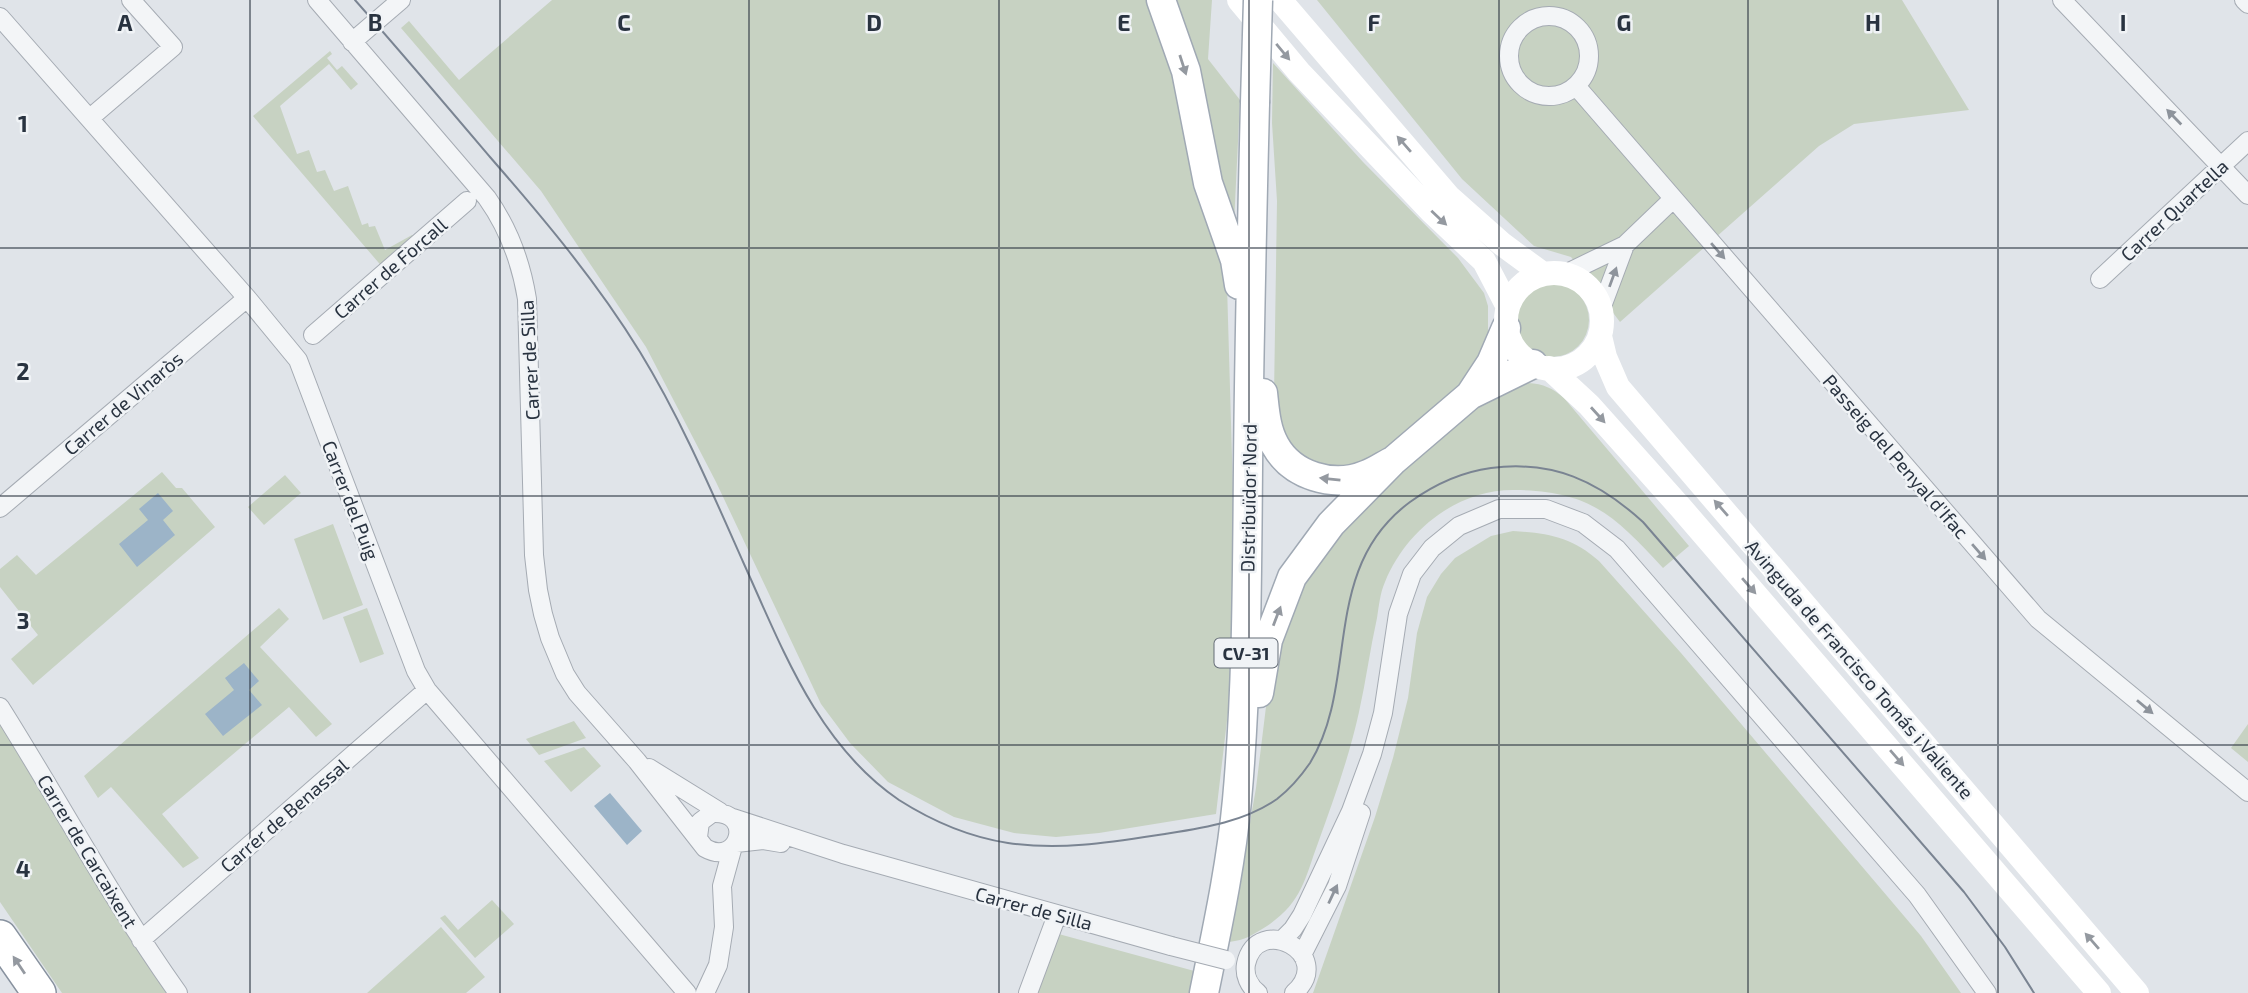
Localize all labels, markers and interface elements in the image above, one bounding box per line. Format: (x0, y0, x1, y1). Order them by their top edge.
text: A (117, 8, 133, 36)
text: B (368, 8, 382, 36)
text: C (617, 8, 631, 36)
text: D (866, 8, 882, 36)
text: E (1117, 8, 1131, 36)
text: F (1368, 8, 1381, 36)
text: G (1617, 8, 1631, 36)
text: H (1865, 8, 1881, 36)
text: I (2120, 8, 2126, 36)
one-way arrow (1275, 44, 1290, 61)
one-way arrow (1178, 54, 1189, 75)
text: 1 (18, 109, 28, 137)
one-way arrow (2166, 109, 2182, 126)
one-way arrow (1397, 136, 1412, 153)
street label: Carrer Quartella (2115, 154, 2233, 266)
one-way arrow (1430, 210, 1448, 226)
street label: Carrer de Forcall (329, 212, 452, 323)
one-way arrow (1710, 242, 1725, 259)
one-way arrow (1607, 266, 1618, 287)
street label: Carrer de Silla (514, 299, 544, 421)
street label: Carrer de Vinaròs (59, 347, 187, 459)
text: 2 (16, 357, 30, 385)
street label: Passeig del Penyal d'Ifac (1818, 369, 1974, 543)
one-way arrow (1590, 406, 1606, 424)
street label: Distribuïdor Nord (1235, 424, 1261, 572)
street label: Carrer del Puig (318, 437, 384, 563)
one-way arrow (1319, 473, 1341, 484)
one-way arrow (1714, 499, 1729, 516)
street label: Avinguda de Francisco Tomás i Valiente (1741, 535, 1979, 803)
one-way arrow (1971, 543, 1987, 561)
one-way arrow (1741, 577, 1757, 595)
text: 3 (16, 606, 30, 634)
one-way arrow (1272, 606, 1283, 627)
road number: CV-31 (1214, 638, 1278, 668)
one-way arrow (2136, 699, 2153, 714)
one-way arrow (1889, 750, 1904, 767)
street label: Carrer de Benassal (215, 753, 353, 877)
street label: Carrer de Carcaixent (33, 770, 143, 932)
text: 4 (16, 854, 30, 882)
street label: Carrer de Silla (973, 881, 1095, 935)
one-way arrow (1327, 884, 1339, 904)
one-way arrow (2084, 932, 2100, 950)
one-way arrow (12, 956, 26, 974)

